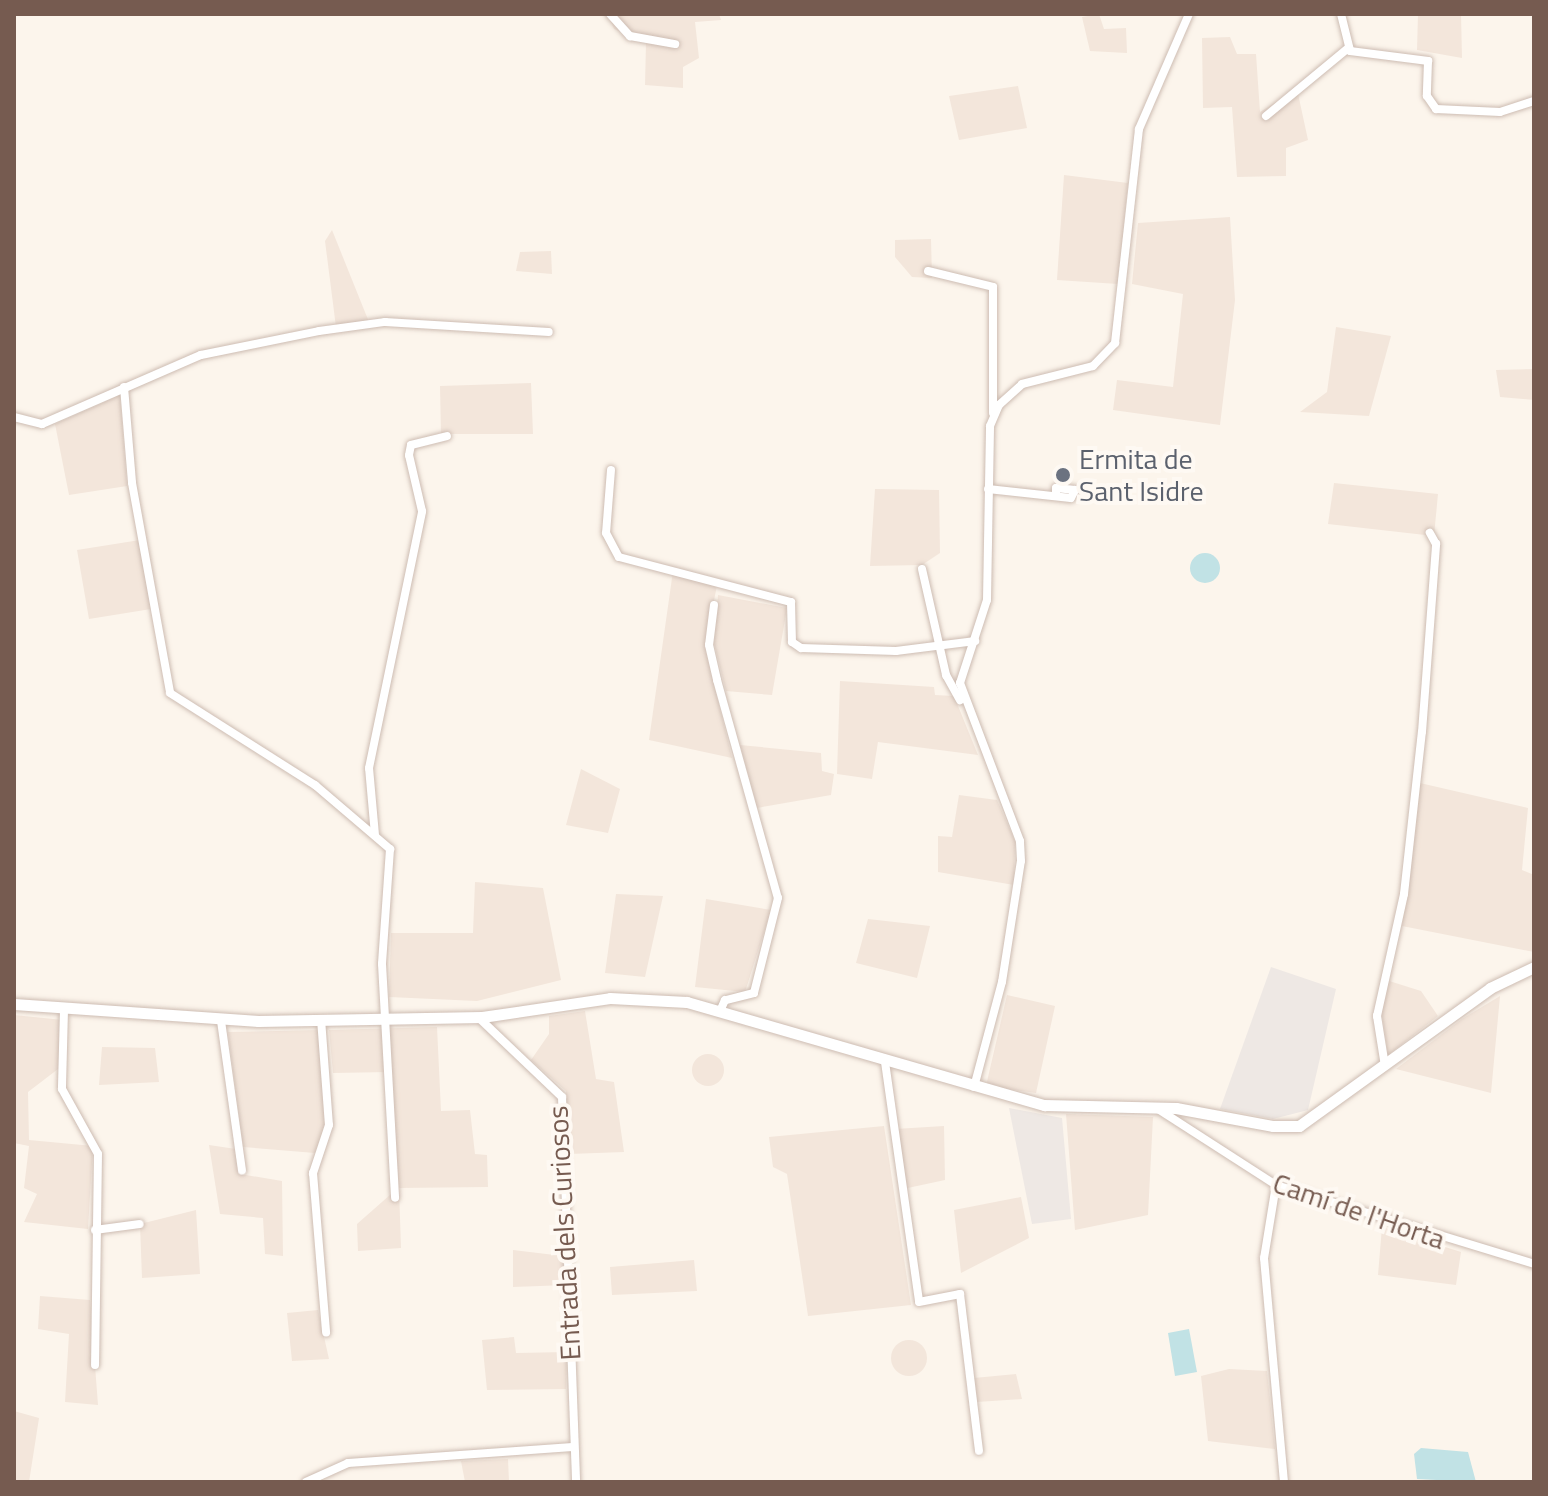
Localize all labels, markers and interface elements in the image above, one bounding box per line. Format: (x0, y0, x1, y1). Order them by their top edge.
place label: Ermita de Sant Isidre (1079, 442, 1204, 508)
marker: Ermita de Sant Isidre (1054, 466, 1072, 484)
street label: Entrada dels Curiosos (541, 1105, 587, 1361)
street label: Camí de l'Horta (1269, 1166, 1449, 1256)

